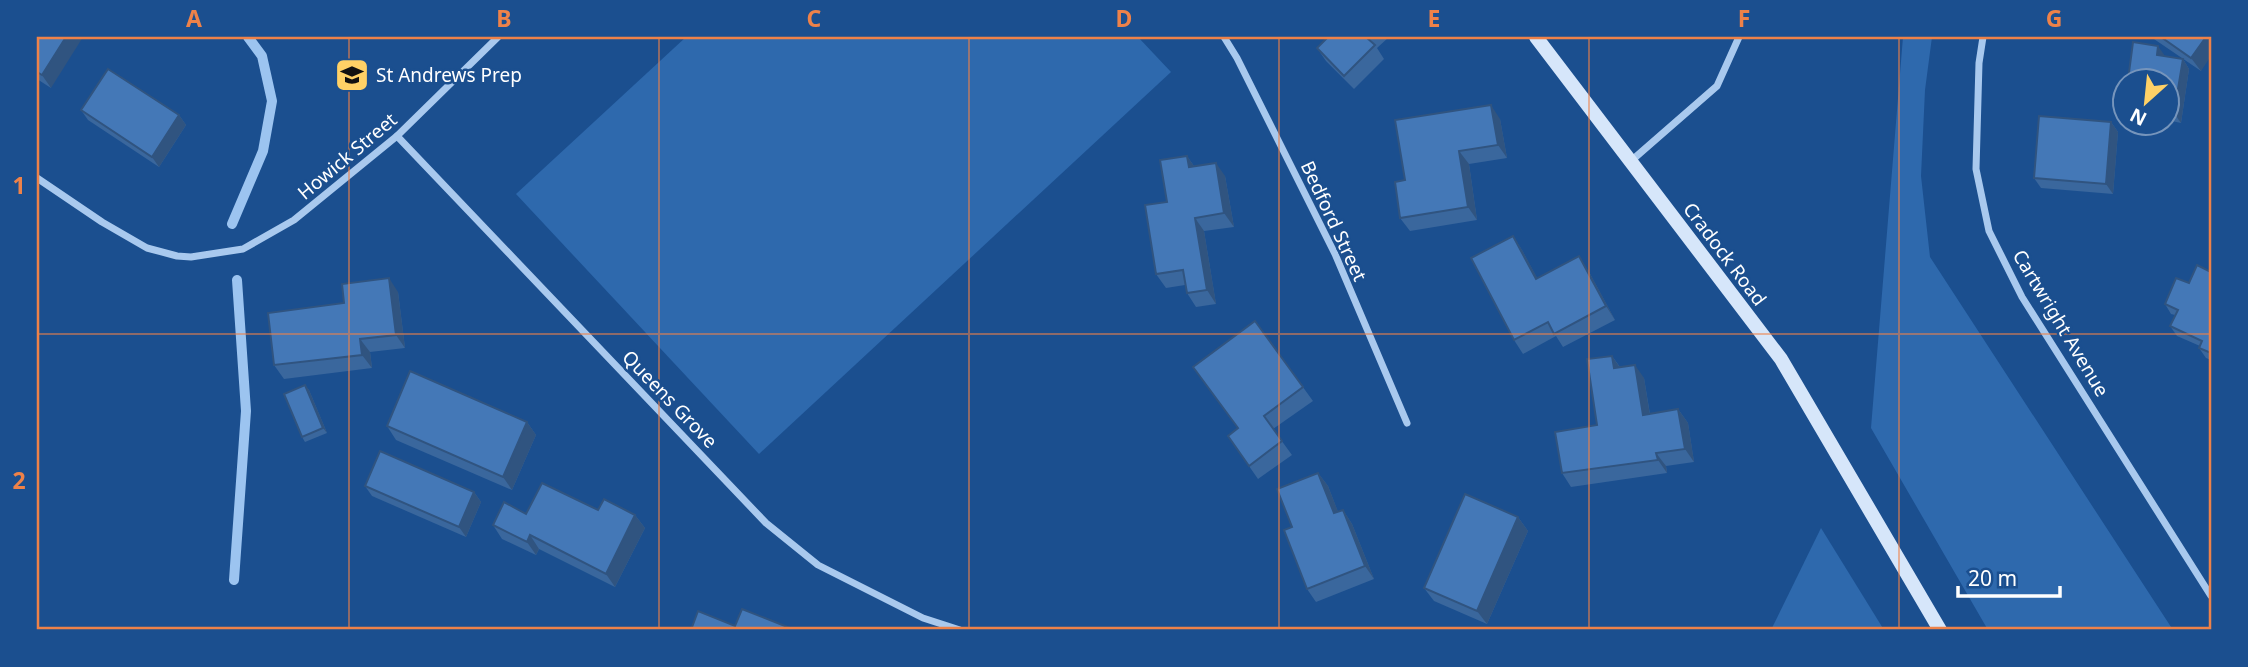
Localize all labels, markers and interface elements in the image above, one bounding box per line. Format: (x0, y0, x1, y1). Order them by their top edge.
text: A (186, 2, 202, 34)
text: B (496, 2, 512, 34)
text: C (807, 2, 822, 34)
text: D (1116, 2, 1132, 34)
text: E (1428, 2, 1440, 34)
text: F (1738, 2, 1750, 34)
text: G (2046, 2, 2062, 34)
school or university icon: St Andrews Prep (333, 56, 371, 94)
place label: St Andrews Prep (376, 62, 522, 88)
north arrow (2112, 66, 2182, 136)
text: N (2125, 102, 2151, 132)
street label: Howick Street (292, 107, 402, 205)
street label: Bedford Street (1295, 157, 1373, 285)
text: 1 (12, 169, 26, 201)
street label: Cradock Road (1678, 197, 1772, 311)
street label: Cartwright Avenue (2007, 245, 2115, 401)
street label: Queens Grove (617, 344, 723, 454)
text: 2 (12, 464, 26, 496)
scale bar (1958, 555, 2059, 599)
text: 20 m (1968, 564, 2017, 592)

